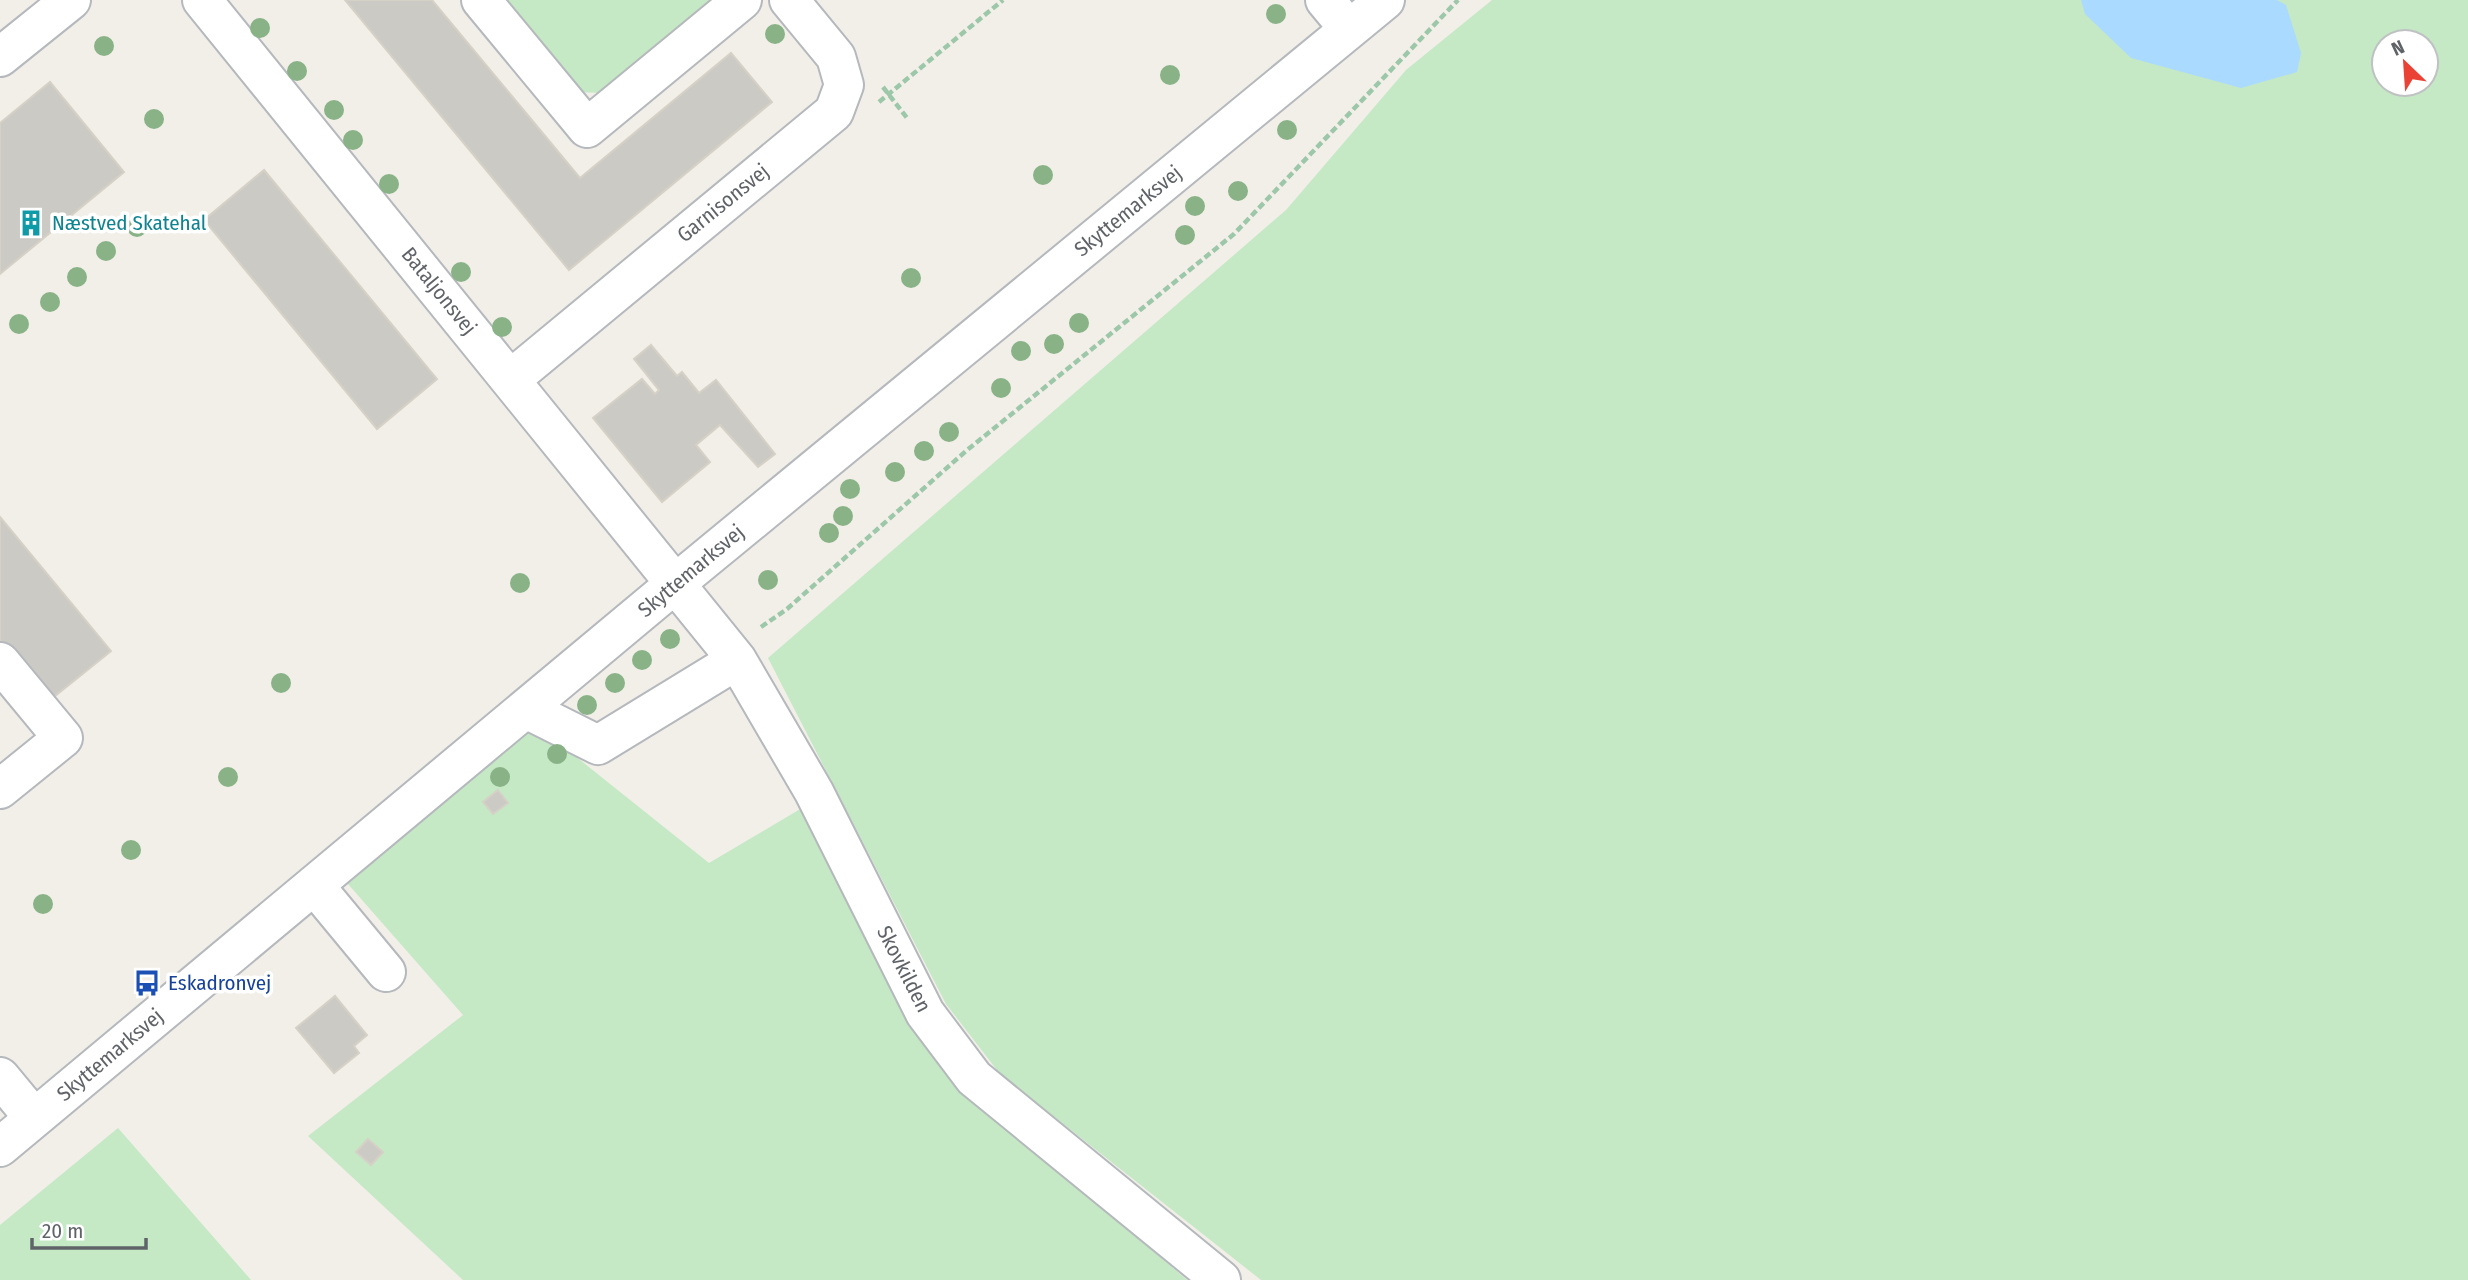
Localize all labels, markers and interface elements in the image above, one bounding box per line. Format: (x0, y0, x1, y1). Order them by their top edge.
north arrow (2370, 28, 2440, 98)
text: N (2388, 35, 2408, 61)
street label: Garnisonsvej (672, 158, 774, 248)
street label: Skyttemarksvej (1069, 160, 1187, 262)
building icon: Næstved Skatehal (16, 208, 46, 238)
place label: Næstved Skatehal (52, 210, 207, 236)
street label: Bataljonsvej (396, 242, 482, 340)
street label: Skyttemarksvej (633, 519, 749, 623)
street label: Skovkilden (871, 921, 937, 1017)
bus stop icon: Eskadronvej (132, 968, 162, 998)
place label: Eskadronvej (168, 970, 271, 996)
street label: Skyttemarksvej (52, 1003, 168, 1107)
scale bar (32, 1206, 145, 1250)
text: 20 m (42, 1218, 83, 1244)

